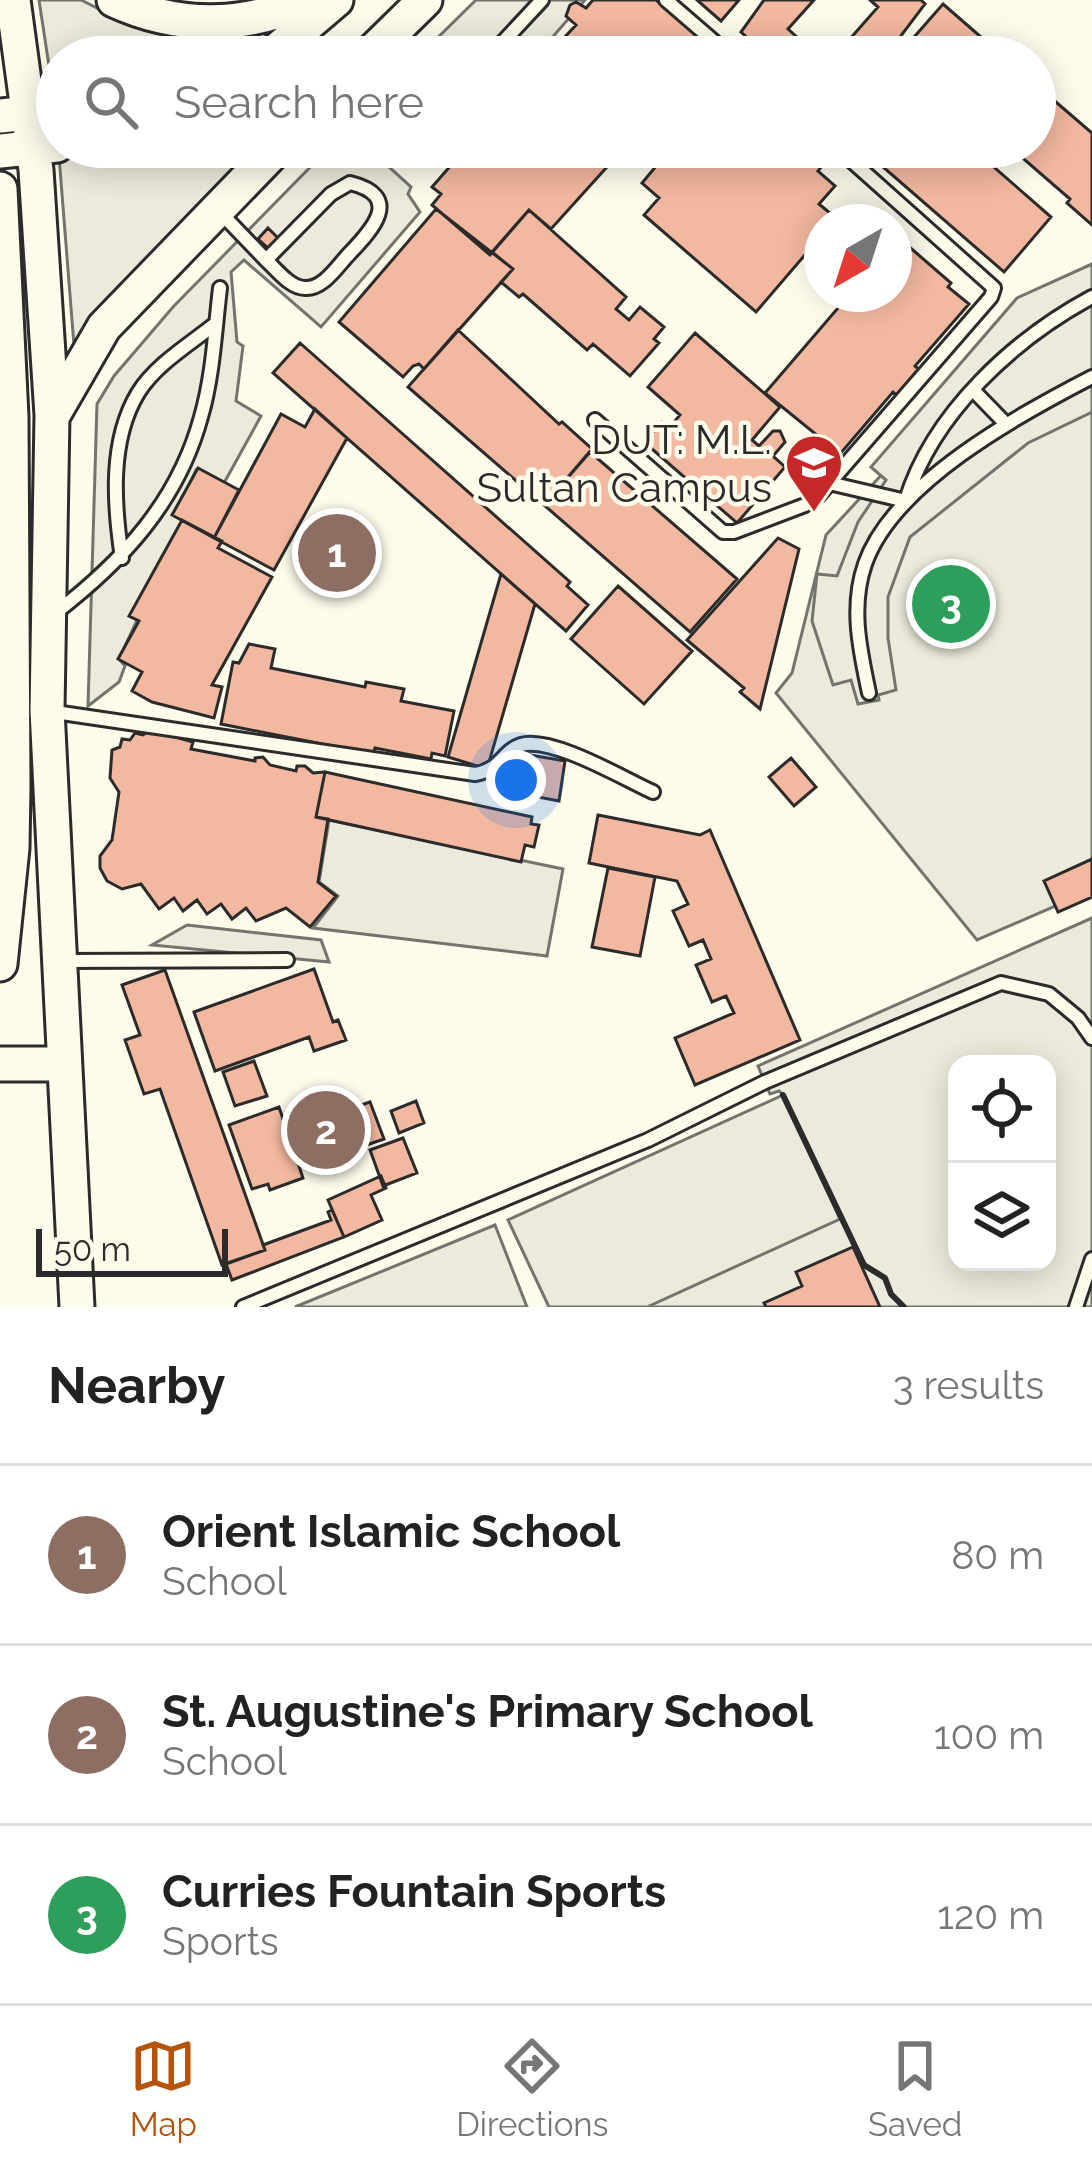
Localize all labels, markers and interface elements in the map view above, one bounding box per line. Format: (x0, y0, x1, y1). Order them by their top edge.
search box (36, 36, 1056, 168)
icon: search (78, 69, 144, 135)
text: Search here (174, 76, 424, 129)
north arrow (804, 204, 912, 312)
place label: DUT: M.L. Sultan Campus (477, 415, 772, 512)
school or university icon: DUT: M.L. Sultan Campus (783, 432, 845, 514)
pin: 1 (298, 508, 376, 598)
pin: 3 (912, 559, 990, 649)
your location (486, 750, 546, 810)
map controls (948, 1055, 1056, 1271)
button: locate (948, 1055, 1056, 1163)
pin: 2 (287, 1085, 365, 1175)
button: layers (948, 1163, 1056, 1271)
scale bar (36, 1223, 228, 1276)
text: 50 m (54, 1230, 131, 1269)
text: Nearby (48, 1355, 225, 1415)
text: 3 results (893, 1362, 1044, 1408)
text: Orient Islamic School (162, 1505, 620, 1558)
text: 1 (77, 1532, 97, 1578)
text: 80 m (951, 1532, 1044, 1578)
text: School (162, 1558, 287, 1604)
text: St. Augustine's Primary School (162, 1685, 813, 1738)
text: 2 (76, 1712, 98, 1758)
text: 100 m (934, 1712, 1044, 1758)
text: School (162, 1738, 287, 1784)
text: Curries Fountain Sports (162, 1865, 666, 1918)
text: 3 (76, 1892, 98, 1938)
text: 120 m (937, 1892, 1044, 1938)
text: Sports (162, 1918, 279, 1964)
tab: Map (130, 2033, 197, 2144)
tab: Directions (456, 2033, 609, 2144)
tab: Saved (868, 2033, 962, 2144)

